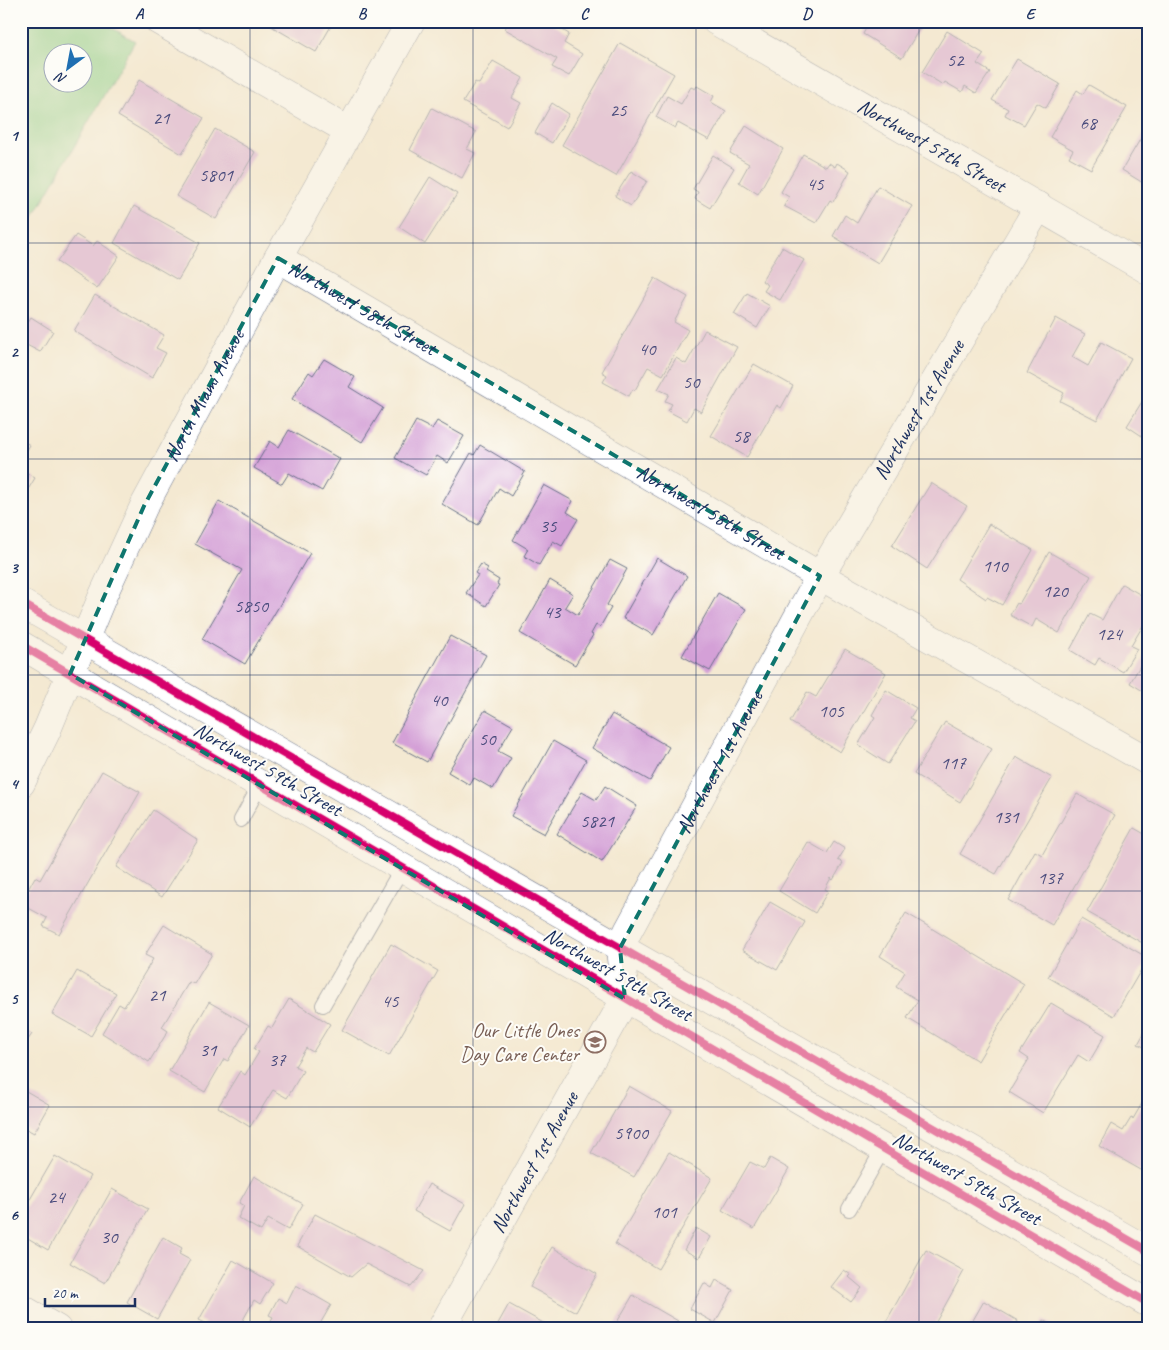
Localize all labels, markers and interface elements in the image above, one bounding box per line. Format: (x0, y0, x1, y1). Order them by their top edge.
text: A (135, 4, 145, 24)
text: B (358, 4, 368, 24)
text: C (580, 4, 590, 24)
text: D (802, 4, 813, 24)
text: E (1026, 4, 1037, 24)
north arrow (42, 42, 92, 92)
house number: 52 (946, 48, 965, 72)
text: N (51, 68, 70, 88)
street label: Northwest 57th Street (853, 92, 1012, 199)
house number: 25 (609, 98, 628, 122)
house number: 21 (152, 106, 171, 130)
house number: 68 (1079, 111, 1099, 135)
text: 1 (10, 126, 19, 146)
house number: 5801 (199, 163, 235, 187)
house number: 45 (806, 172, 825, 196)
street label: Northwest 58th Street (284, 254, 443, 362)
street label: North Miami Avenue (158, 323, 251, 466)
street label: Northwest 1st Avenue (867, 334, 971, 484)
house number: 40 (638, 337, 657, 361)
text: 2 (10, 342, 19, 362)
house number: 50 (682, 370, 701, 394)
house number: 58 (732, 424, 752, 448)
street label: Northwest 58th Street (632, 459, 791, 566)
house number: 35 (539, 514, 558, 538)
house number: 110 (982, 554, 1009, 578)
text: 3 (10, 558, 19, 578)
house number: 120 (1042, 579, 1069, 603)
house number: 5850 (234, 594, 270, 618)
house number: 43 (543, 600, 562, 624)
house number: 124 (1096, 622, 1124, 646)
street label: Northwest 1st Avenue (670, 685, 769, 838)
house number: 40 (430, 688, 449, 712)
house number: 105 (818, 699, 845, 723)
street label: Northwest 59th Street (189, 716, 348, 823)
house number: 50 (478, 727, 497, 751)
house number: 117 (940, 751, 967, 775)
text: 4 (10, 774, 19, 794)
house number: 131 (993, 805, 1020, 829)
house number: 5821 (580, 809, 616, 833)
house number: 137 (1037, 866, 1064, 890)
street label: Northwest 59th Street (539, 921, 698, 1028)
house number: 21 (148, 983, 167, 1007)
text: 5 (11, 989, 20, 1009)
house number: 45 (381, 989, 400, 1013)
place label: Our Little Ones Day Care Center (460, 1017, 581, 1067)
school or university icon: Our Little Ones Day Care Center (583, 1030, 607, 1054)
house number: 31 (199, 1038, 218, 1062)
house number: 37 (268, 1048, 287, 1072)
street label: Northwest 1st Avenue (484, 1086, 584, 1238)
house number: 5900 (614, 1121, 650, 1145)
street label: Northwest 59th Street (888, 1125, 1047, 1232)
house number: 24 (47, 1185, 67, 1209)
house number: 101 (651, 1200, 678, 1224)
text: 6 (10, 1205, 19, 1225)
house number: 30 (100, 1225, 119, 1249)
scale bar (45, 1275, 135, 1307)
text: 20 m (52, 1284, 79, 1303)

